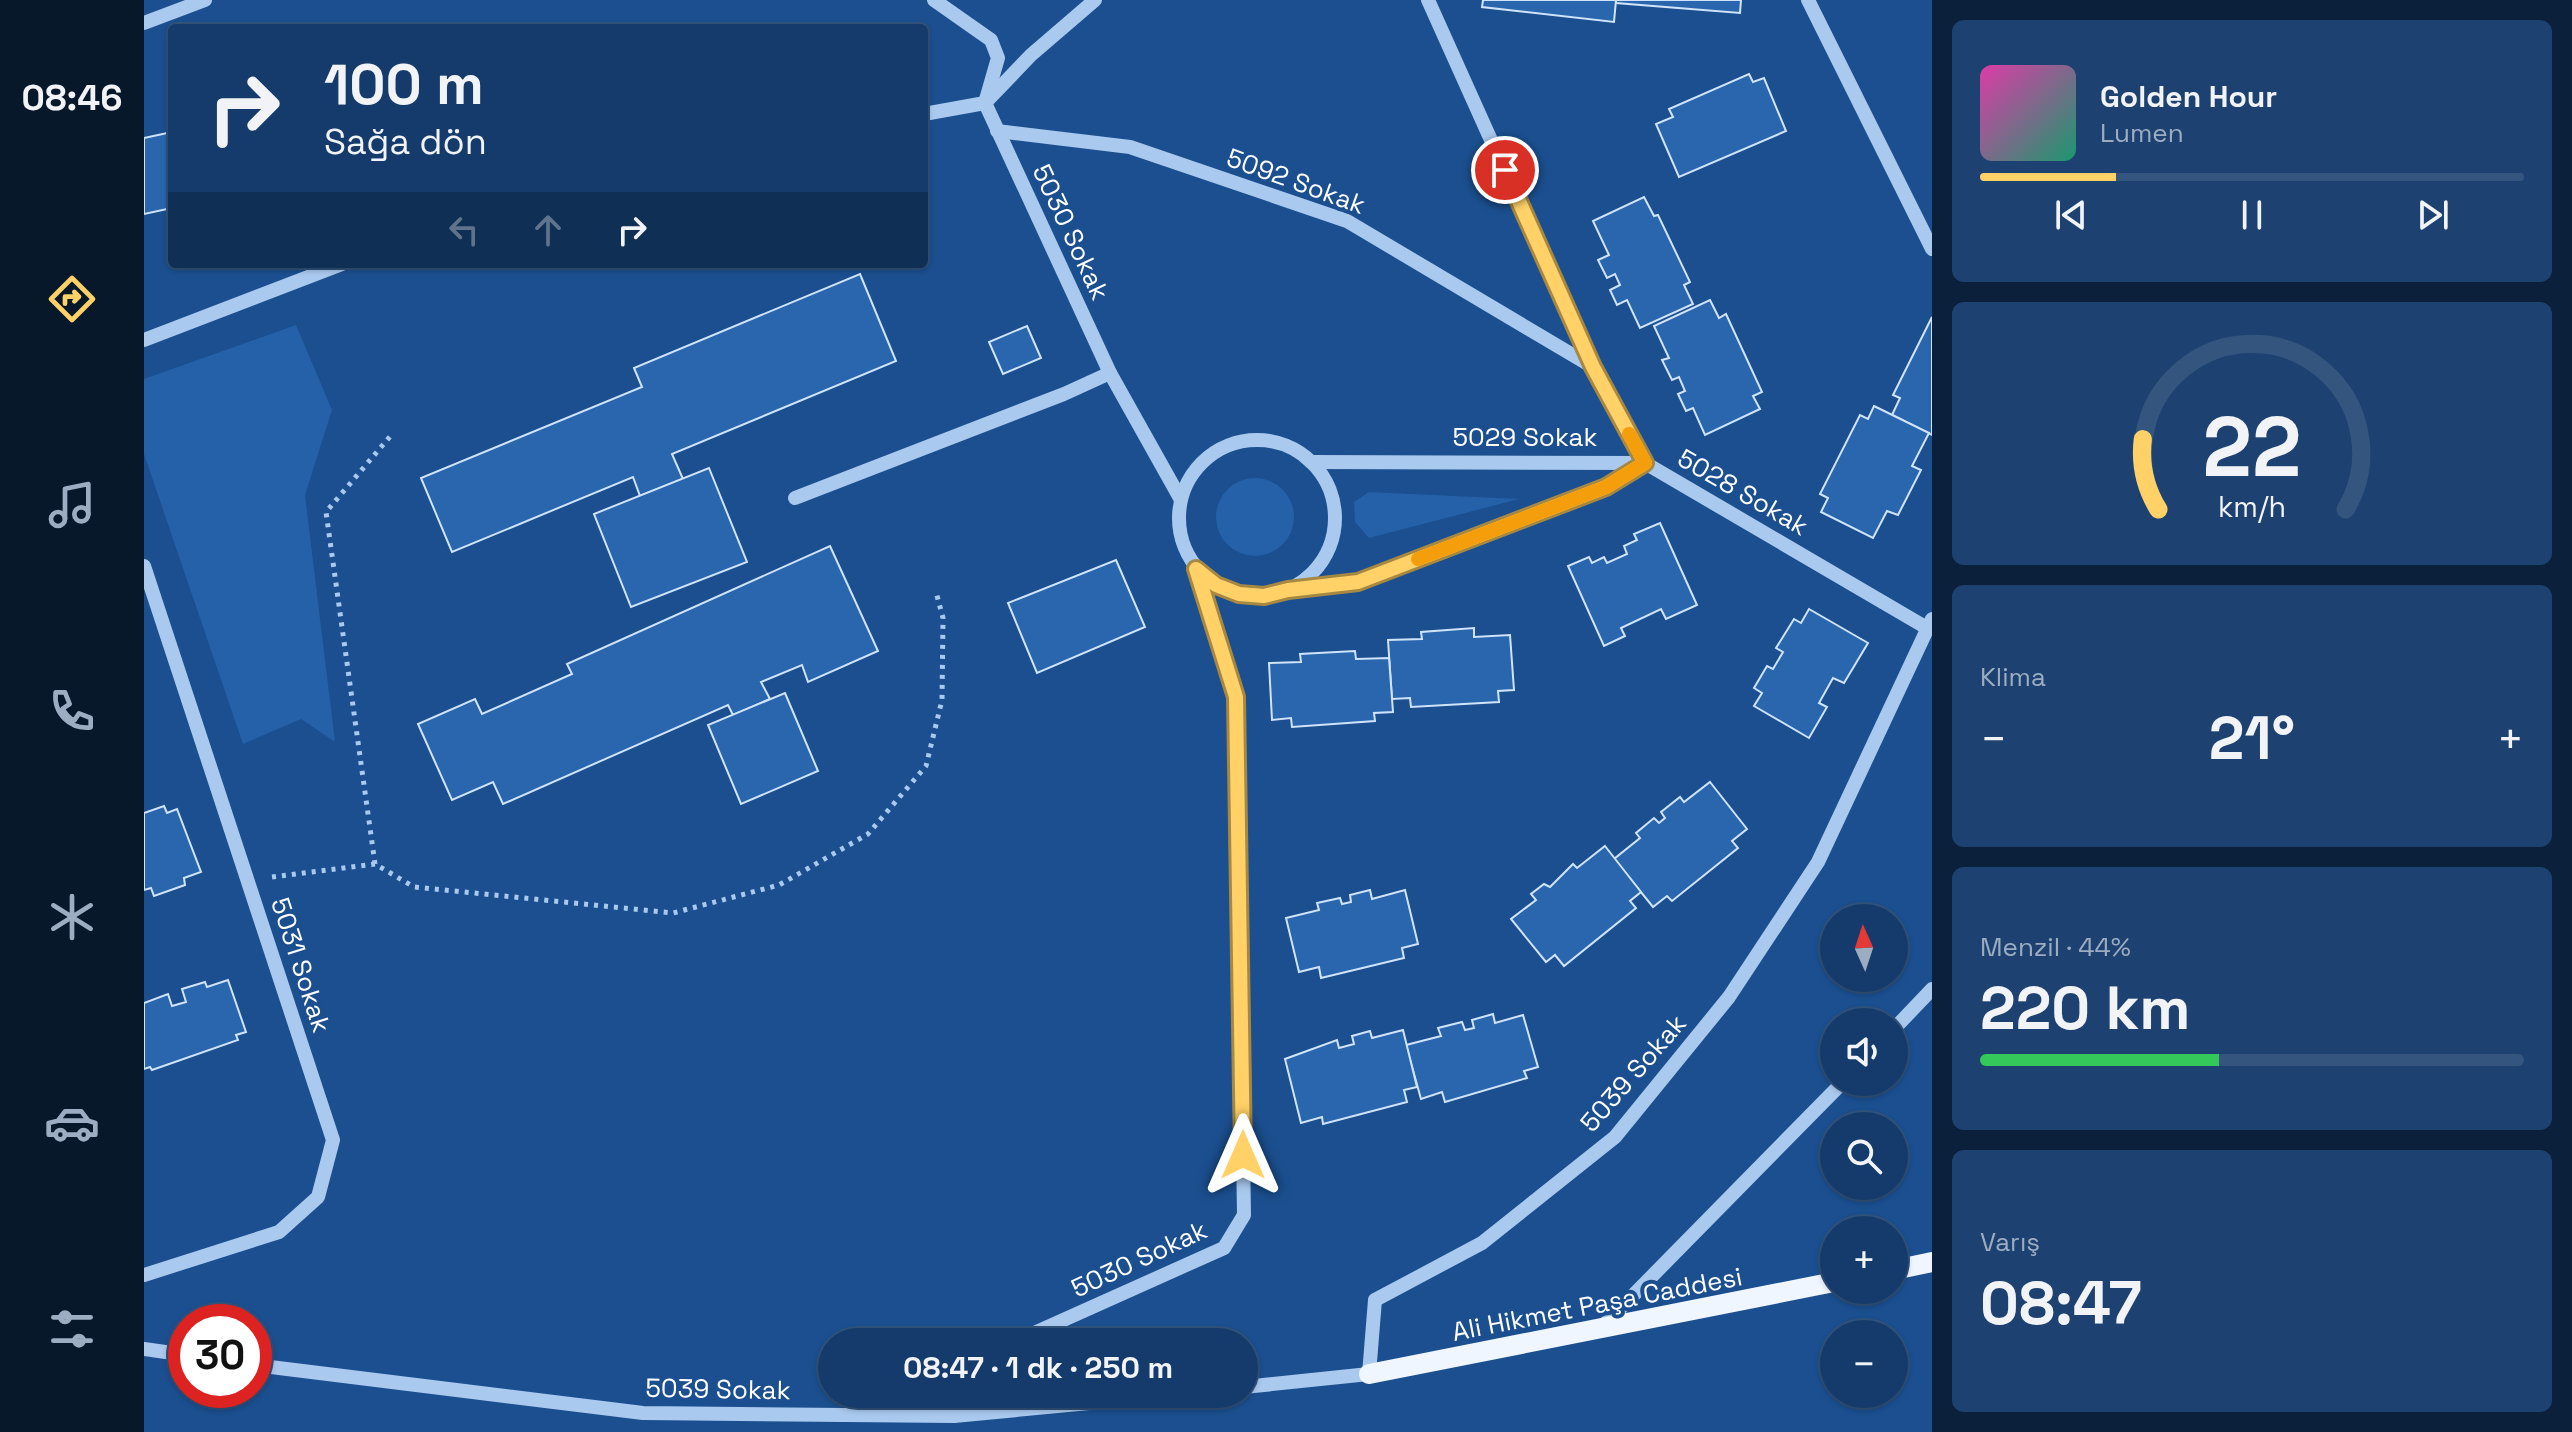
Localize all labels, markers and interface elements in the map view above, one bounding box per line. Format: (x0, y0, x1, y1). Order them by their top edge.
text: 100 m (324, 49, 484, 120)
icon: right (192, 56, 296, 160)
text: 08:46 (22, 75, 122, 121)
text: Golden Hour (2100, 77, 2277, 116)
text: Lumen (2100, 116, 2184, 150)
text: Sağa dön (324, 119, 487, 165)
pin (1471, 136, 1539, 204)
street label: 5092 Sokak (1222, 140, 1370, 222)
icon: arrive (1483, 148, 1527, 192)
street label: 5030 Sokak (1025, 159, 1117, 305)
icon: previous (2049, 193, 2093, 237)
icon: pause (2230, 193, 2274, 237)
icon: next (2411, 193, 2455, 237)
icon: left (442, 208, 486, 252)
icon: ahead (526, 208, 570, 252)
icon: right (610, 208, 654, 252)
icon: directions (44, 271, 100, 327)
text: 22 (2203, 393, 2301, 499)
street label: 5029 Sokak (1452, 420, 1598, 454)
street label: 5028 Sokak (1672, 441, 1814, 543)
icon: music (44, 477, 100, 533)
text: km/h (2218, 489, 2286, 525)
text: Klima (1980, 660, 2046, 694)
icon: phone (44, 683, 100, 739)
text: 21° (2209, 700, 2295, 777)
text: − (1980, 711, 2007, 767)
text: + (2497, 711, 2524, 767)
icon: climate (44, 889, 100, 945)
street label: 5031 Sokak (263, 893, 339, 1037)
north arrow (1820, 904, 1908, 992)
map controls (1820, 904, 1908, 1408)
text: Menzil · 44% (1980, 930, 2131, 964)
text: 220 km (1980, 970, 2190, 1047)
street label: 5039 Sokak (1573, 1007, 1693, 1139)
button: sound (1820, 1008, 1908, 1096)
icon: car (44, 1095, 100, 1151)
button: search (1820, 1112, 1908, 1200)
position arrow (1201, 1113, 1285, 1197)
street label: 5030 Sokak (1066, 1213, 1212, 1305)
button: + (1820, 1216, 1908, 1304)
text: Varış (1980, 1225, 2040, 1259)
street label: Ali Hikmet Paşa Caddesi (1449, 1259, 1745, 1349)
text: 08:47 (1980, 1265, 2142, 1342)
icon: filters (44, 1301, 100, 1357)
speed limit sign: 30 (168, 1304, 272, 1408)
button: − (1820, 1320, 1908, 1408)
text: 08:47 · 1 dk · 250 m (903, 1348, 1173, 1387)
street label: 5039 Sokak (645, 1371, 791, 1407)

